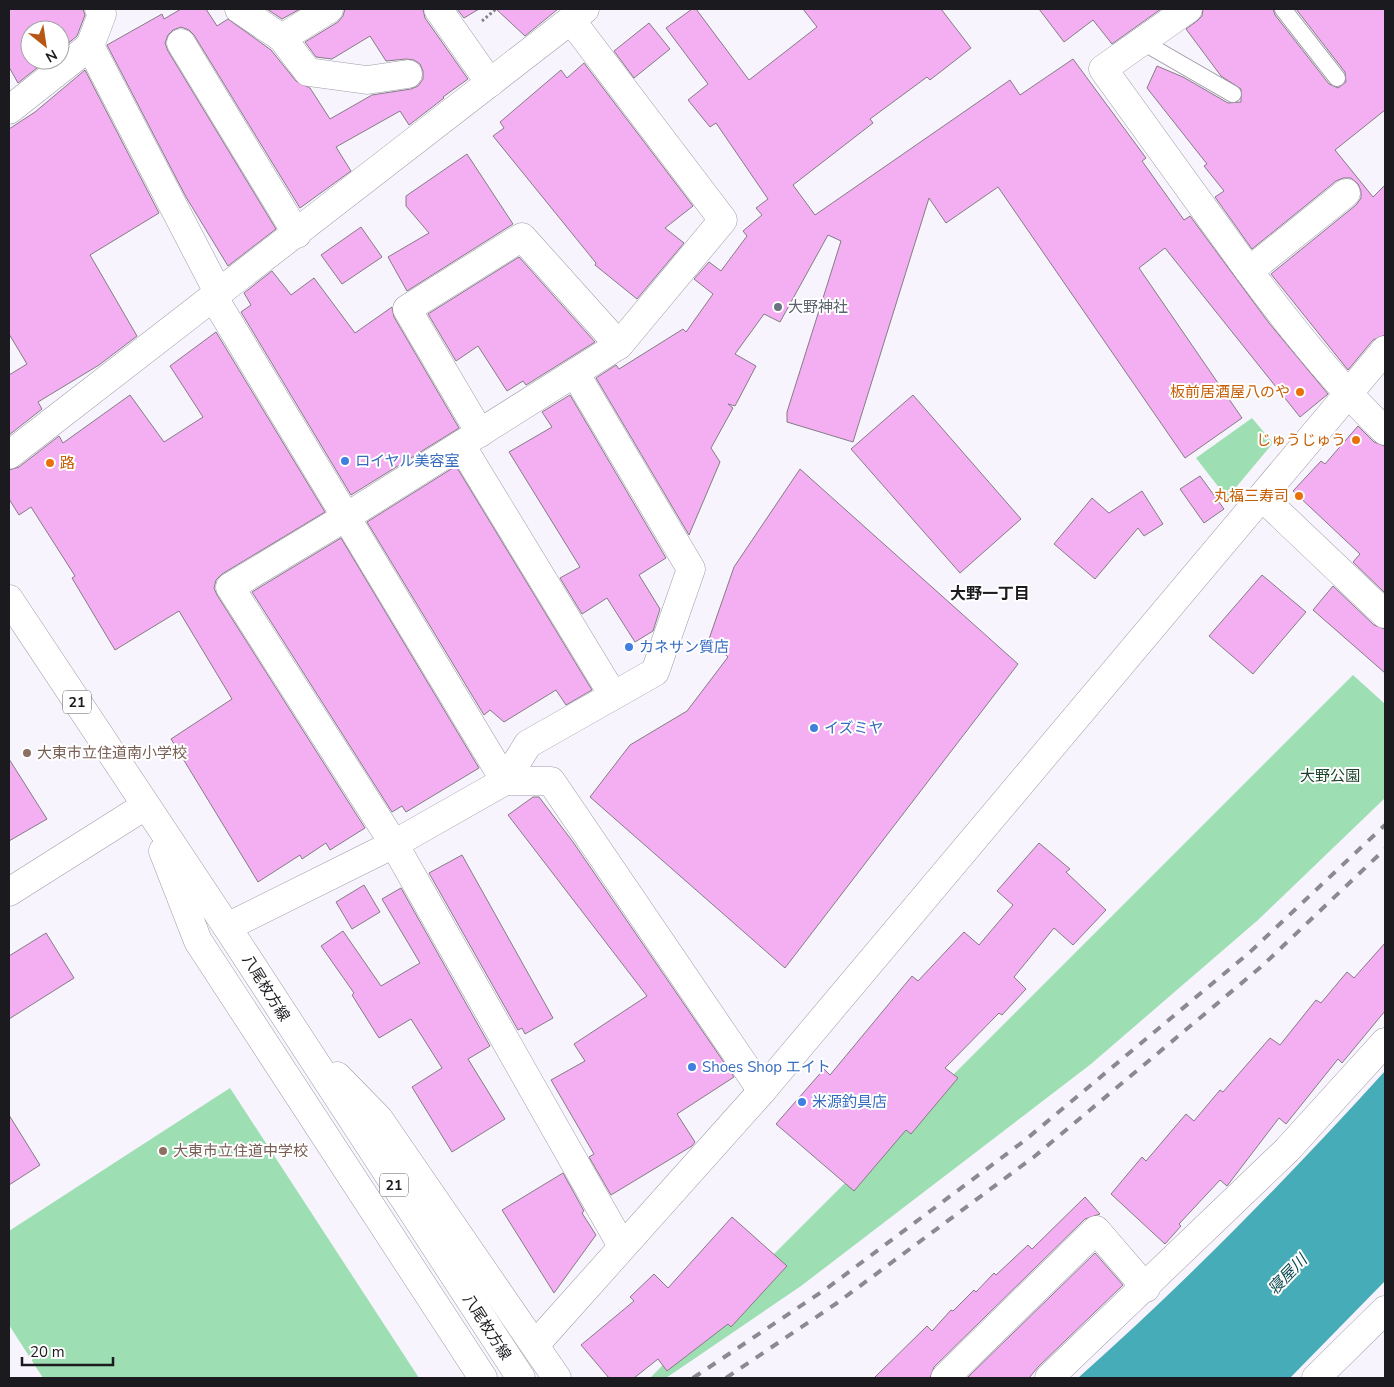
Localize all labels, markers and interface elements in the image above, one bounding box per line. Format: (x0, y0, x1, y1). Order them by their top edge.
north arrow (20, 20, 70, 70)
text: N (42, 45, 61, 67)
place label: 大野神社 (788, 297, 848, 317)
marker: 大野神社 (772, 301, 784, 313)
place label: 板前居酒屋八のや (1170, 382, 1290, 402)
marker: 板前居酒屋八のや (1294, 386, 1306, 398)
place label: じゅうじゅう (1256, 430, 1346, 450)
marker: じゅうじゅう (1350, 434, 1362, 446)
place label: ロイヤル美容室 (355, 451, 460, 471)
place label: 路 (60, 453, 75, 473)
marker: ロイヤル美容室 (339, 455, 351, 467)
marker: 路 (44, 457, 56, 469)
place label: 丸福三寿司 (1214, 486, 1289, 506)
marker: 丸福三寿司 (1293, 490, 1305, 502)
district label: 大野一丁目 (950, 583, 1030, 605)
place label: カネサン質店 (639, 637, 729, 657)
marker: カネサン質店 (623, 641, 635, 653)
road number: 21 (63, 690, 91, 714)
place label: イズミヤ (824, 718, 884, 738)
marker: イズミヤ (808, 722, 820, 734)
place label: 大東市立住道南小学校 (37, 743, 187, 763)
marker: 大東市立住道南小学校 (21, 747, 33, 759)
park label: 大野公園 (1300, 766, 1360, 786)
street label: 八尾枚方線 (238, 951, 294, 1025)
place label: Shoes Shop エイト (702, 1057, 831, 1077)
marker: Shoes Shop エイト (686, 1061, 698, 1073)
place label: 米源釣具店 (812, 1092, 887, 1112)
marker: 米源釣具店 (796, 1096, 808, 1108)
place label: 大東市立住道中学校 (173, 1141, 308, 1161)
marker: 大東市立住道中学校 (157, 1145, 169, 1157)
road number: 21 (380, 1174, 408, 1196)
water label: 寝屋川 (1263, 1248, 1314, 1300)
street label: 八尾枚方線 (458, 1290, 516, 1364)
scale bar (22, 1334, 114, 1366)
text: 20 m (30, 1342, 65, 1362)

